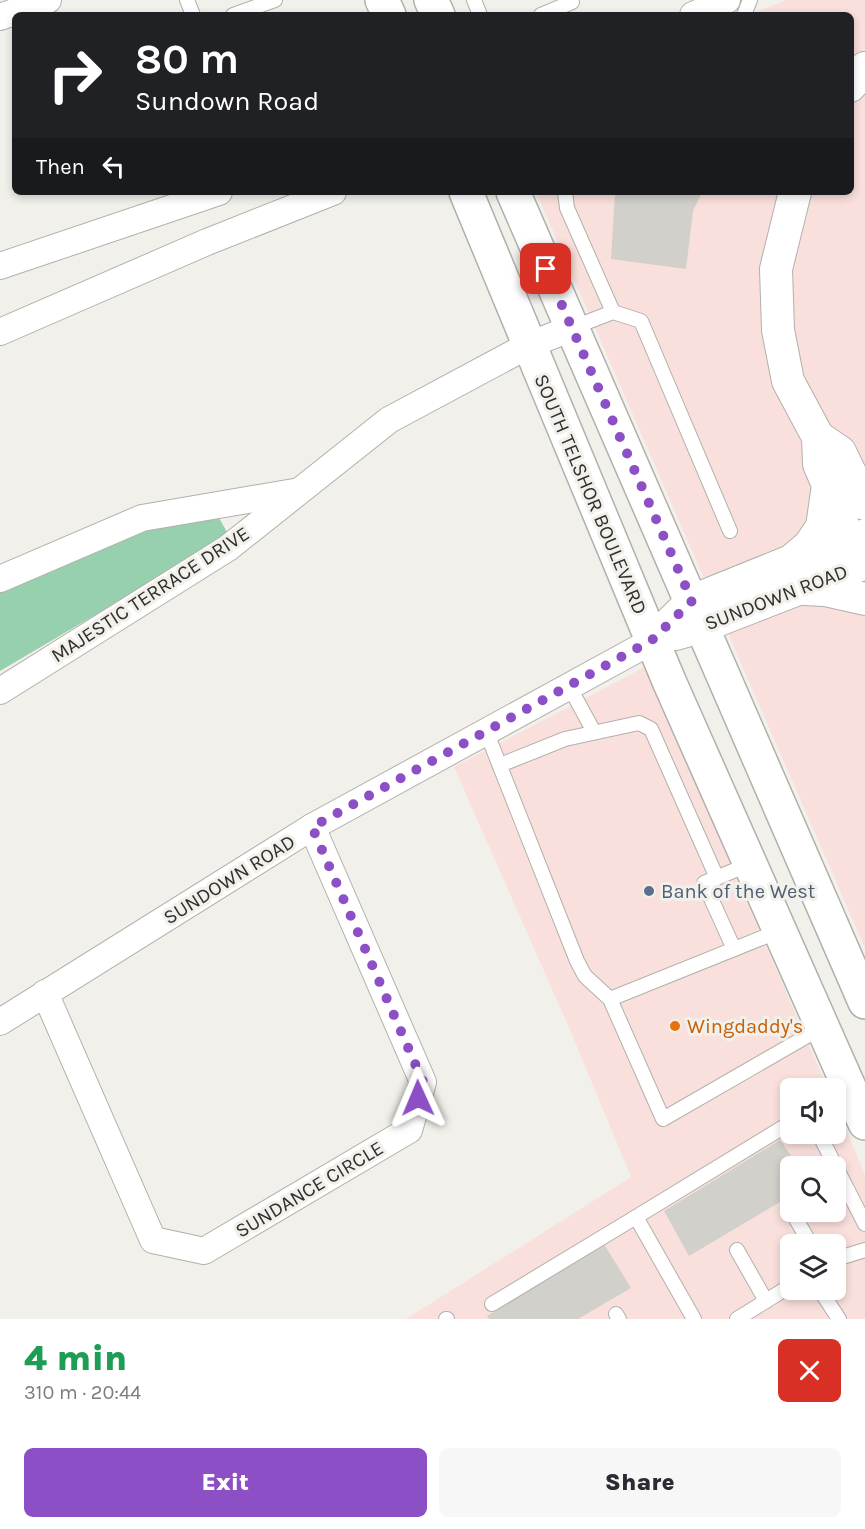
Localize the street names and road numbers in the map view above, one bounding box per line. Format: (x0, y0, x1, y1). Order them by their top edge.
street label: SOUTH TELSHOR BOULEVARD (529, 371, 652, 618)
street label: MAJESTIC TERRACE DRIVE (47, 522, 254, 667)
street label: SUNDOWN ROAD (702, 560, 851, 635)
street label: SUNDOWN ROAD (159, 830, 299, 929)
street label: SUNDANCE CIRCLE (231, 1136, 387, 1243)

